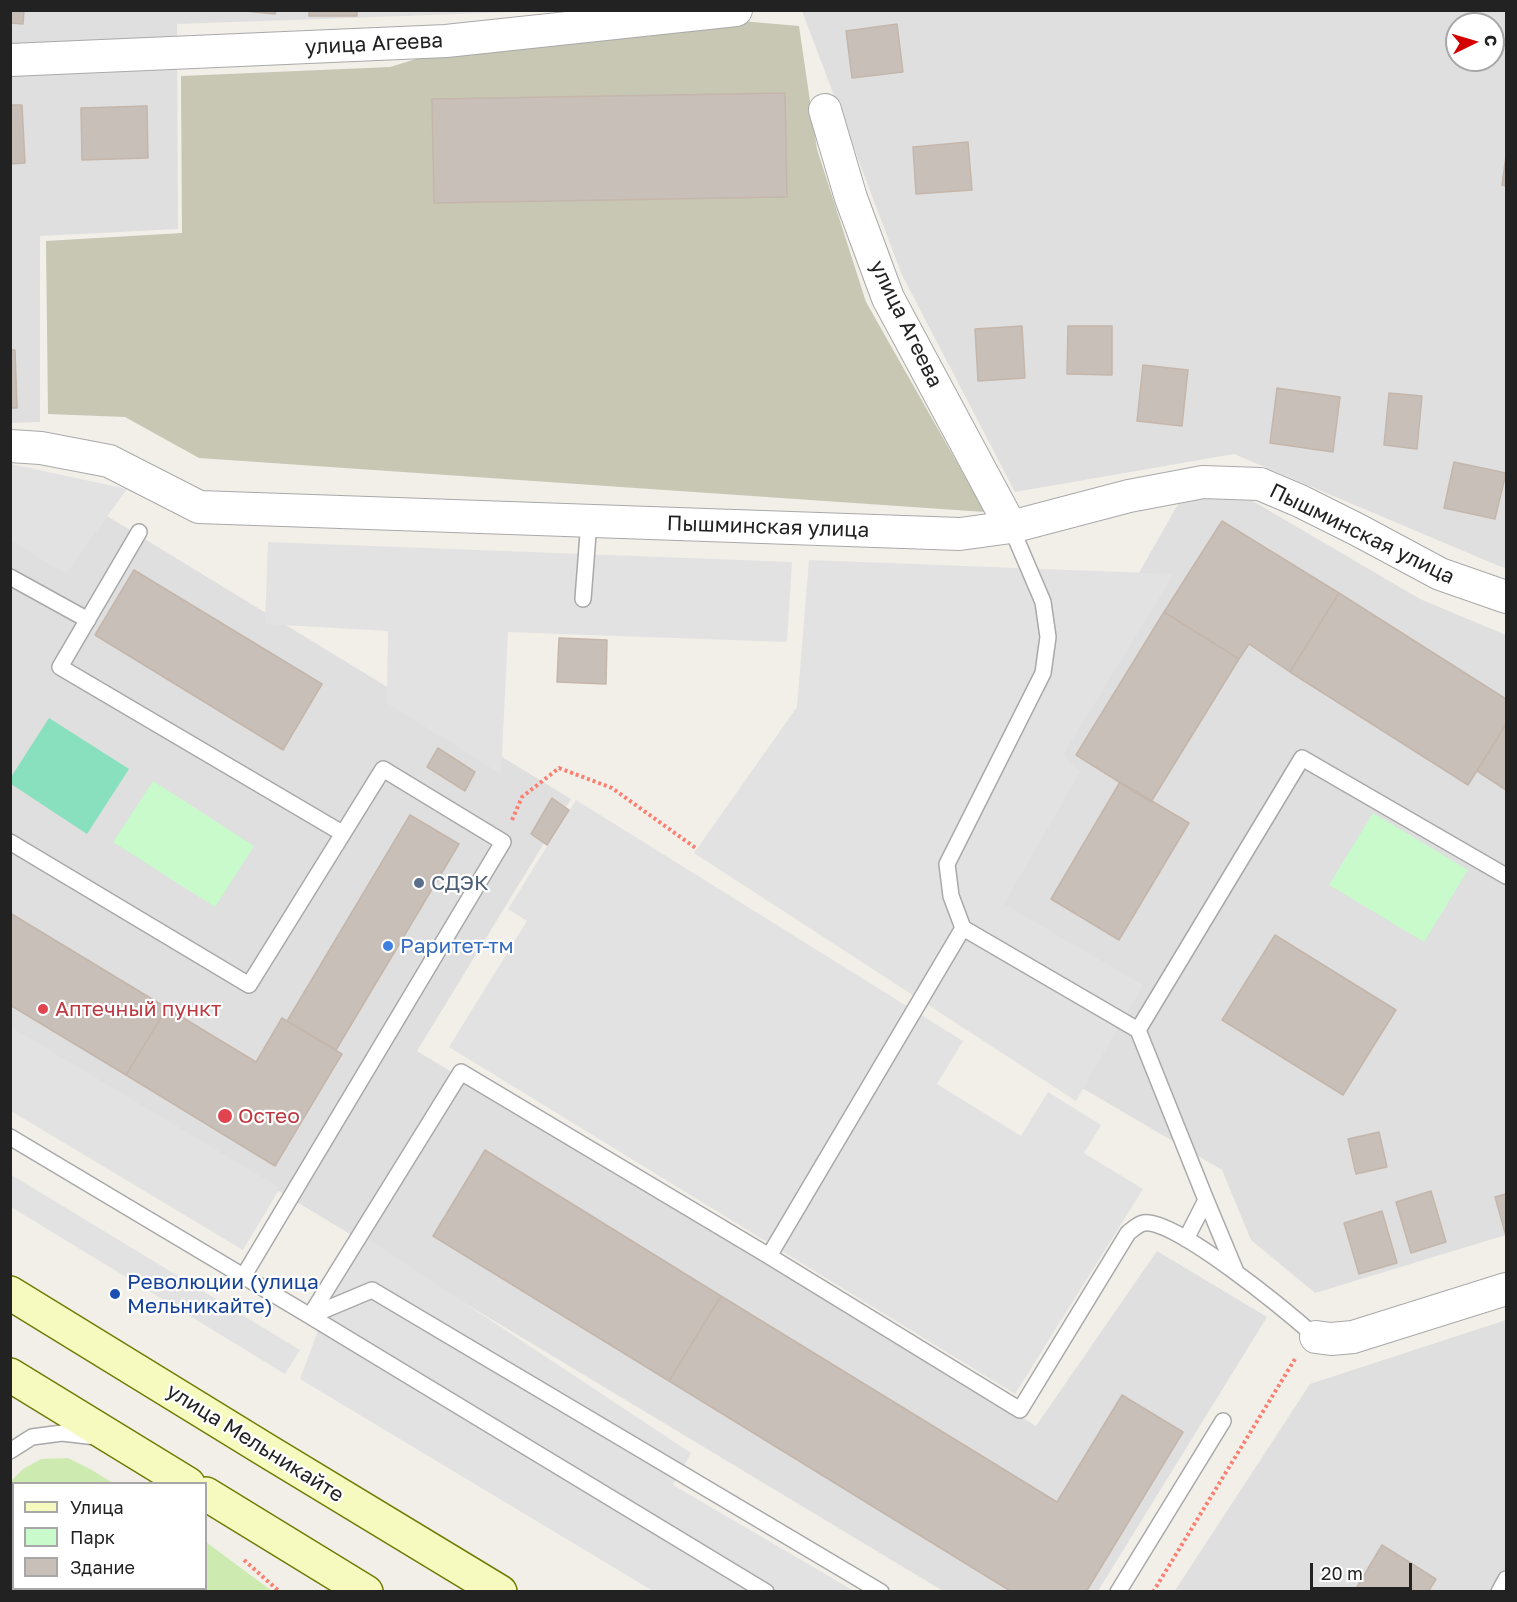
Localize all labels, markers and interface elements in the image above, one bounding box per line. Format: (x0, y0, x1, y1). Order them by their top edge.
north arrow (1445, 12, 1505, 72)
street label: улица Агеева (304, 28, 444, 60)
text: С (1480, 34, 1501, 47)
street label: улица Агеева (864, 256, 948, 392)
street label: Пышминская улица (1265, 478, 1459, 590)
street label: Пышминская улица (666, 511, 870, 543)
place label: СДЭК (431, 870, 489, 896)
marker: СДЭК (412, 876, 426, 890)
place label: Раритет-тм (400, 933, 514, 959)
marker: Раритет-тм (381, 939, 395, 953)
place label: Аптечный пункт (55, 996, 221, 1022)
marker: Аптечный пункт (36, 1002, 50, 1016)
place label: Остео (238, 1103, 300, 1129)
marker: Остео (216, 1107, 234, 1125)
place label: Революции (улица Мельникайте) (127, 1269, 319, 1319)
marker: Революции (улица Мельникайте) (108, 1287, 122, 1301)
street label: улица Мельникайте (162, 1378, 348, 1508)
legend (12, 1482, 207, 1590)
text: Улица (70, 1496, 124, 1518)
text: Парк (70, 1526, 115, 1548)
scale bar (1313, 1551, 1415, 1589)
text: Здание (70, 1556, 135, 1578)
text: 20 m (1321, 1562, 1363, 1584)

